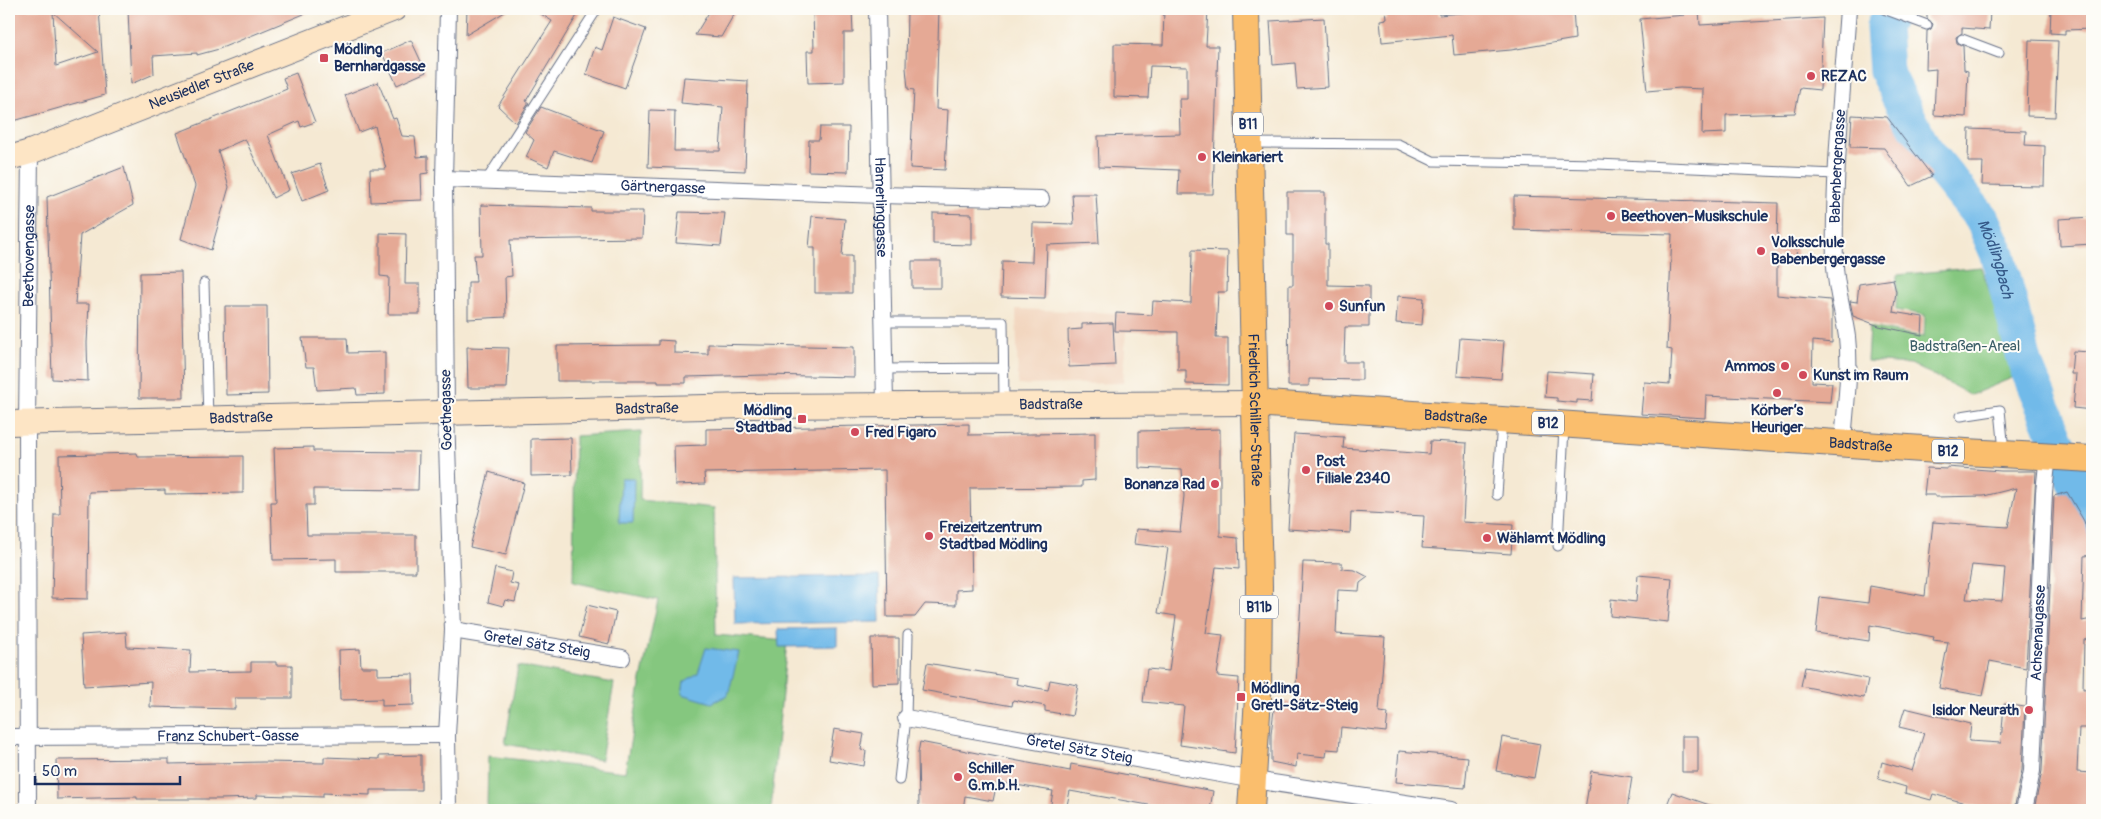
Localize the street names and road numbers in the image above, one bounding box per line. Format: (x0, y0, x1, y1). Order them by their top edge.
street label: Neusiedler Straße (146, 56, 258, 114)
street label: Babenbergergasse (1826, 108, 1850, 224)
road number: B11 (1233, 112, 1263, 136)
street label: Hamerlinggasse (870, 157, 891, 258)
street label: Gärtnergasse (620, 176, 706, 199)
street label: Beethovengasse (19, 204, 39, 307)
street label: Friedrich Schiller-Straße (1243, 333, 1266, 487)
street label: Goethegasse (436, 369, 457, 451)
street label: Badstraße (1019, 395, 1083, 414)
street label: Badstraße (615, 399, 679, 419)
street label: Badstraße (1423, 406, 1488, 429)
street label: Badstraße (209, 408, 274, 428)
road number: B12 (1532, 412, 1564, 434)
street label: Badstraße (1828, 434, 1893, 457)
road number: B12 (1932, 440, 1964, 462)
street label: Achsenaugasse (2027, 584, 2050, 682)
road number: B11b (1240, 596, 1278, 618)
street label: Gretel Sätz Steig (482, 626, 592, 663)
street label: Franz Schubert-Gasse (157, 727, 300, 746)
street label: Gretel Sätz Steig (1024, 731, 1134, 768)

